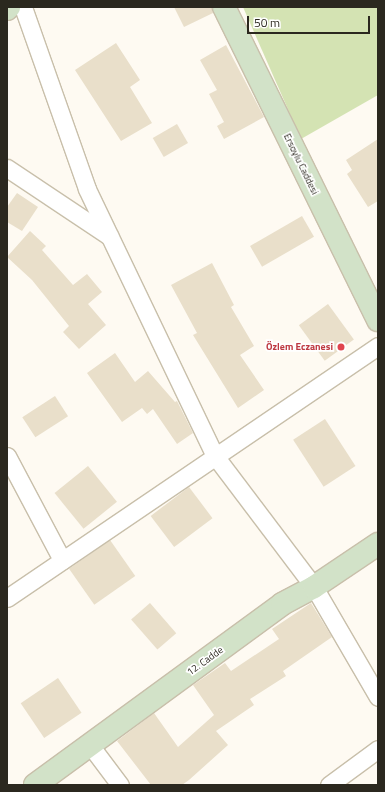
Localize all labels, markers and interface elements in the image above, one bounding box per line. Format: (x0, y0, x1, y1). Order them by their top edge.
scale bar (249, 8, 372, 34)
text: 50 m (254, 13, 280, 32)
street label: Ersoylu Caddesi (281, 132, 321, 196)
place label: Özlem Eczanesi (266, 341, 333, 353)
marker: Özlem Eczanesi (336, 342, 346, 352)
street label: 12. Cadde (185, 644, 225, 678)

